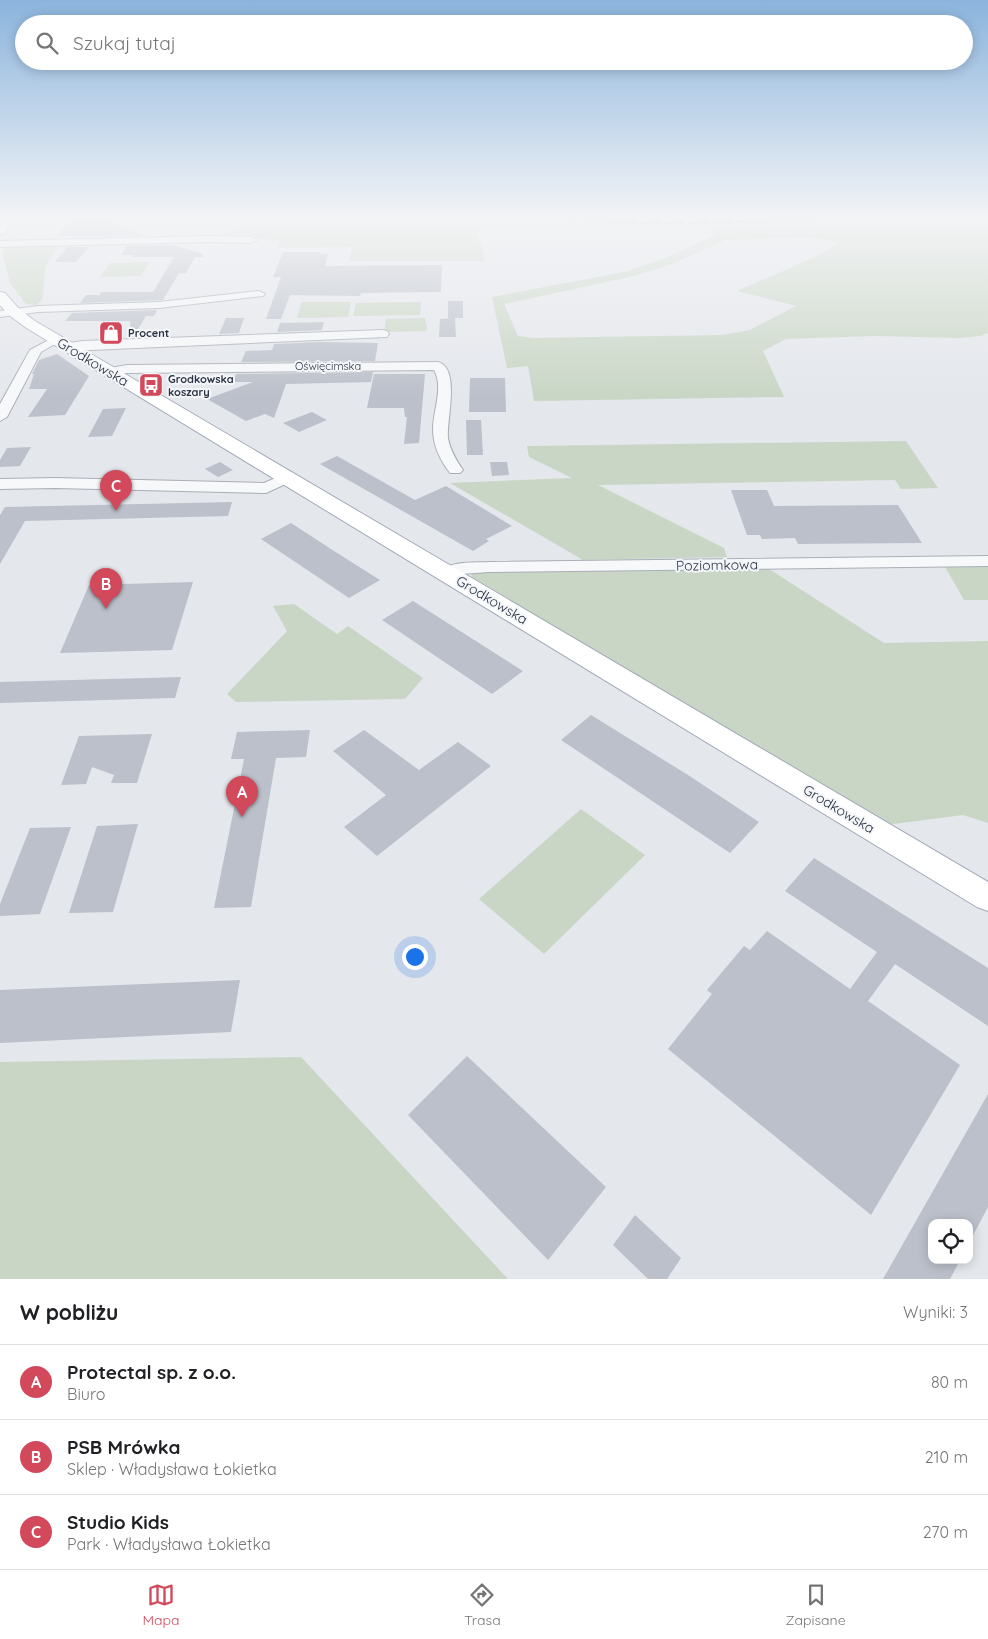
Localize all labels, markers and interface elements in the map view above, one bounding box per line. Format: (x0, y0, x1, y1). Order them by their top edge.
search box (15, 15, 973, 70)
icon: search (33, 29, 61, 57)
text: Szukaj tutaj (73, 31, 176, 55)
shop icon: Procent (98, 320, 124, 346)
place label: Procent (128, 326, 169, 340)
street label: Grodkowska (54, 334, 132, 390)
street label: Oświęcimska (295, 359, 361, 373)
bus stop icon: Grodkowska koszary (138, 372, 164, 398)
place label: Grodkowska koszary (168, 372, 234, 399)
pin: C (100, 470, 132, 511)
street label: Poziomkowa (676, 555, 758, 575)
pin: B (90, 568, 122, 609)
street label: Grodkowska (453, 572, 531, 628)
pin: A (226, 776, 258, 817)
street label: Grodkowska (800, 781, 878, 837)
your location (402, 944, 428, 970)
map controls (928, 1219, 973, 1264)
button: locate (928, 1219, 973, 1264)
text: W pobliżu (20, 1299, 118, 1325)
text: Wyniki: 3 (903, 1302, 968, 1322)
text: Protectal sp. z o.o. (67, 1360, 236, 1384)
text: A (31, 1372, 41, 1392)
text: 80 m (931, 1372, 968, 1392)
text: Biuro (67, 1384, 105, 1404)
text: PSB Mrówka (67, 1435, 181, 1459)
text: B (31, 1447, 41, 1467)
text: 210 m (925, 1447, 968, 1467)
text: Sklep · Władysława Łokietka (67, 1459, 277, 1479)
text: Studio Kids (67, 1510, 169, 1534)
text: C (31, 1522, 41, 1542)
text: 270 m (923, 1522, 968, 1542)
text: Park · Władysława Łokietka (67, 1534, 271, 1554)
tab: Mapa (142, 1581, 179, 1629)
tab: Trasa (464, 1581, 501, 1629)
tab: Zapisane (785, 1581, 846, 1629)

